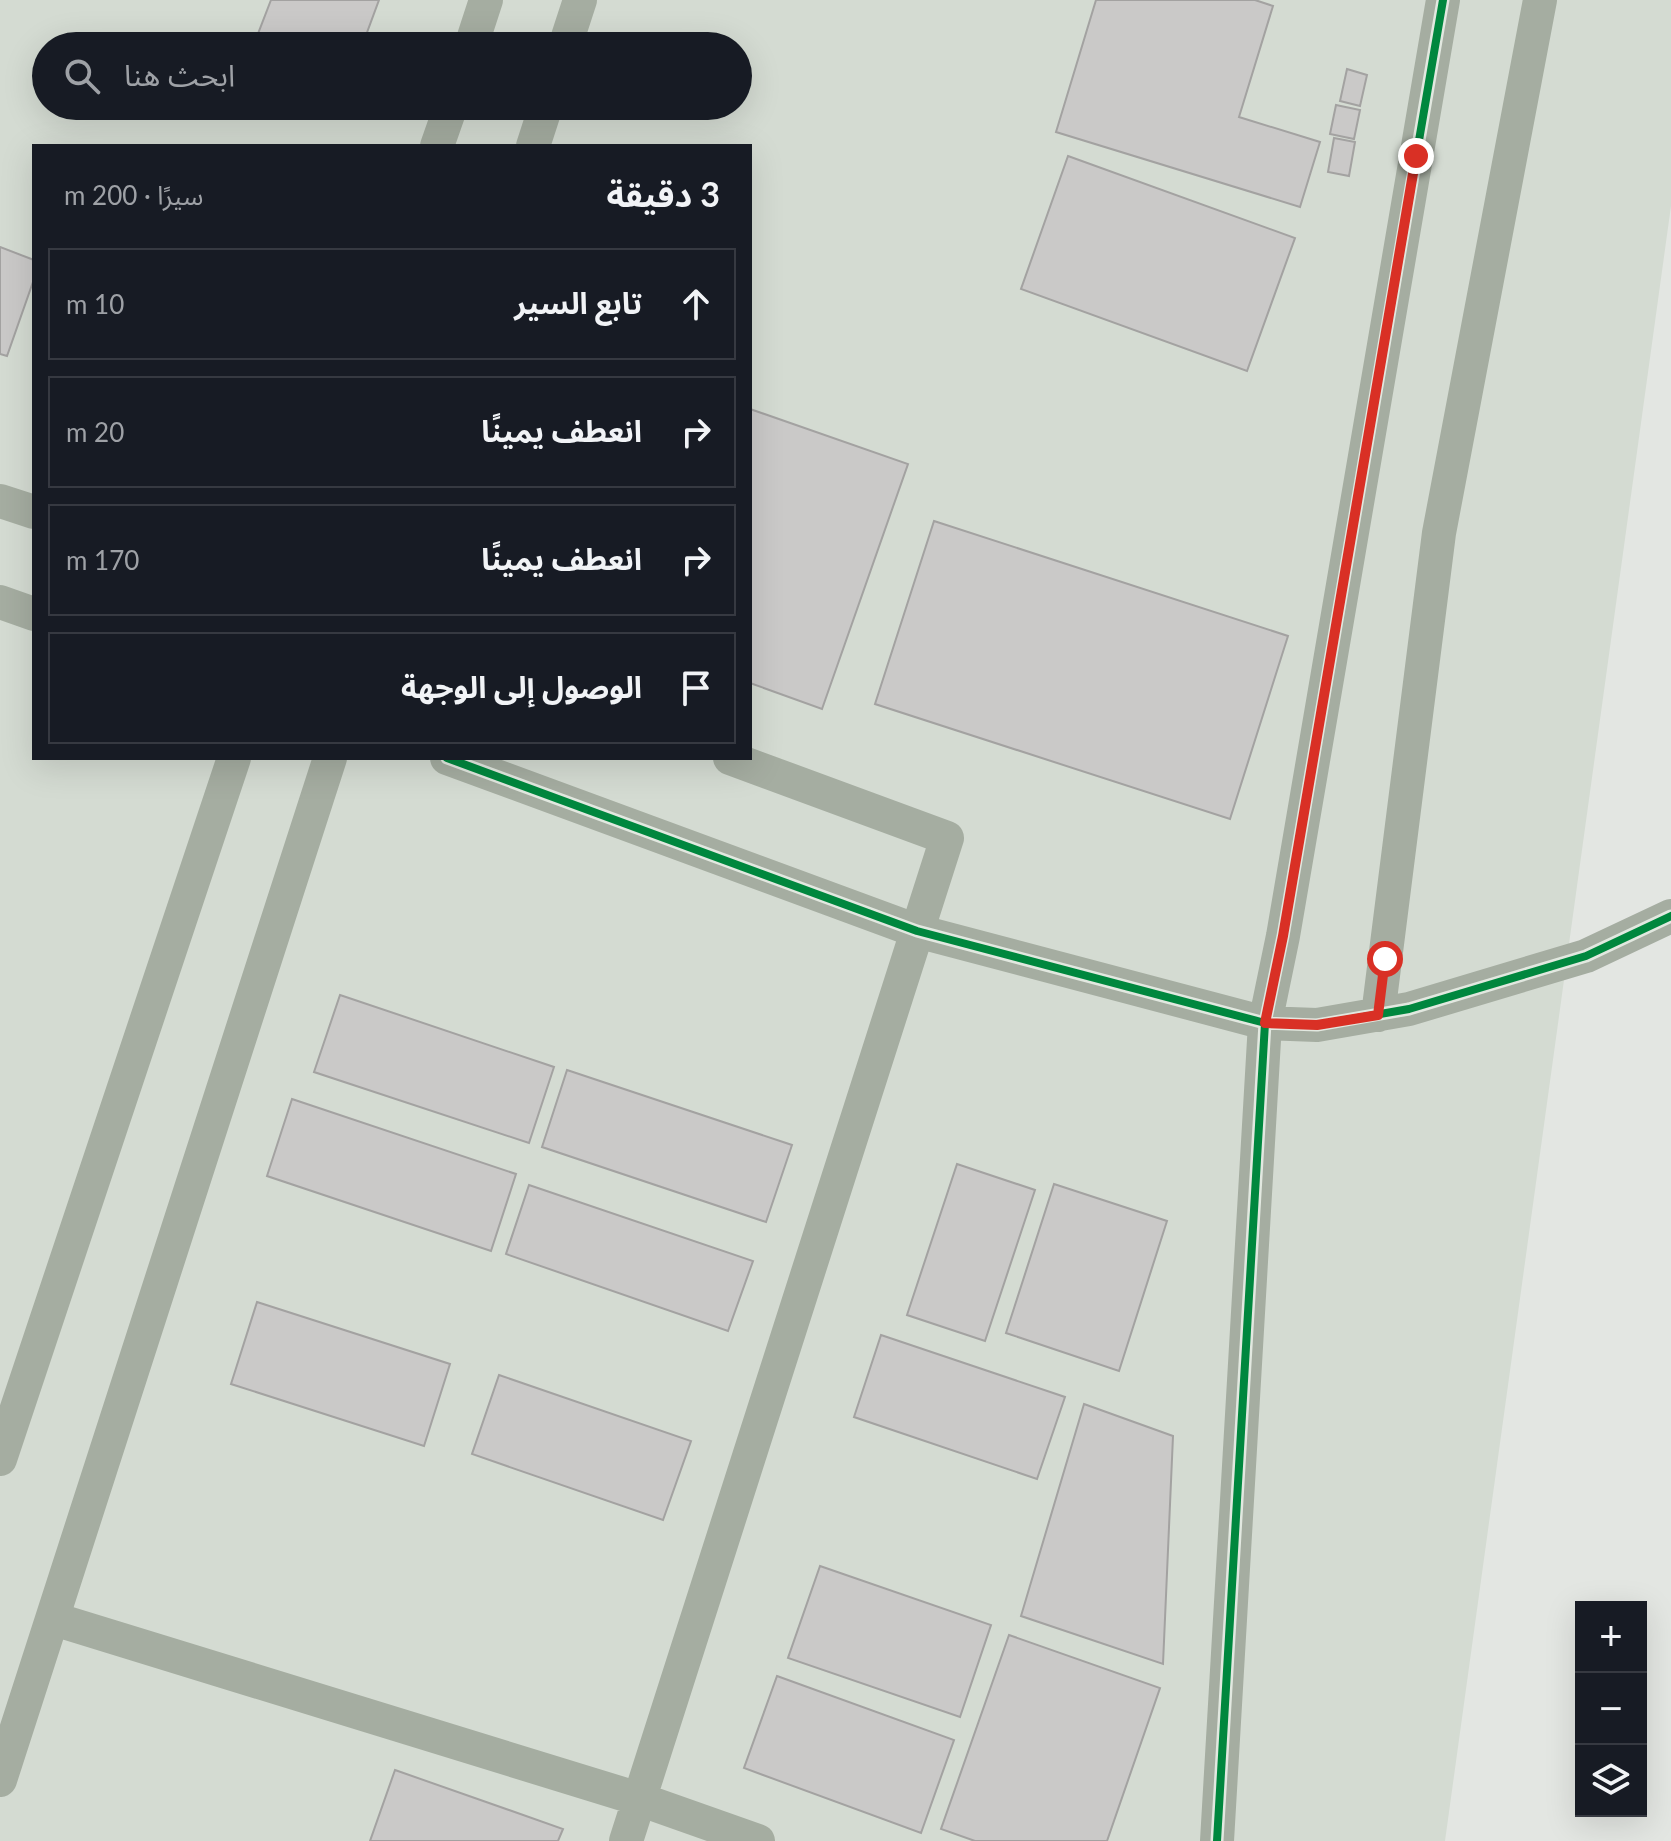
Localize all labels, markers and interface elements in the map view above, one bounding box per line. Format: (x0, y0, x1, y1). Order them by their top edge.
search box (32, 32, 752, 120)
icon: search (60, 54, 104, 98)
text: ابحث هنا (124, 56, 235, 92)
route end (1398, 138, 1434, 174)
text: 3 دقيقة (606, 173, 720, 214)
text: سيرًا · 200 m (64, 179, 203, 211)
icon: ahead (674, 282, 718, 326)
text: تابع السير (514, 284, 642, 320)
text: 10 m (66, 288, 124, 320)
icon: right (674, 410, 718, 454)
text: انعطف يمينًا (481, 412, 642, 448)
text: 20 m (66, 416, 124, 448)
icon: right (674, 538, 718, 582)
text: انعطف يمينًا (481, 540, 642, 576)
text: 170 m (66, 544, 139, 576)
icon: arrive (674, 666, 718, 710)
text: الوصول إلى الوجهة (401, 668, 642, 704)
route start (1367, 941, 1403, 977)
map controls (1575, 1601, 1647, 1817)
button: + (1575, 1601, 1647, 1673)
button: − (1575, 1673, 1647, 1745)
button: layers (1575, 1745, 1647, 1817)

